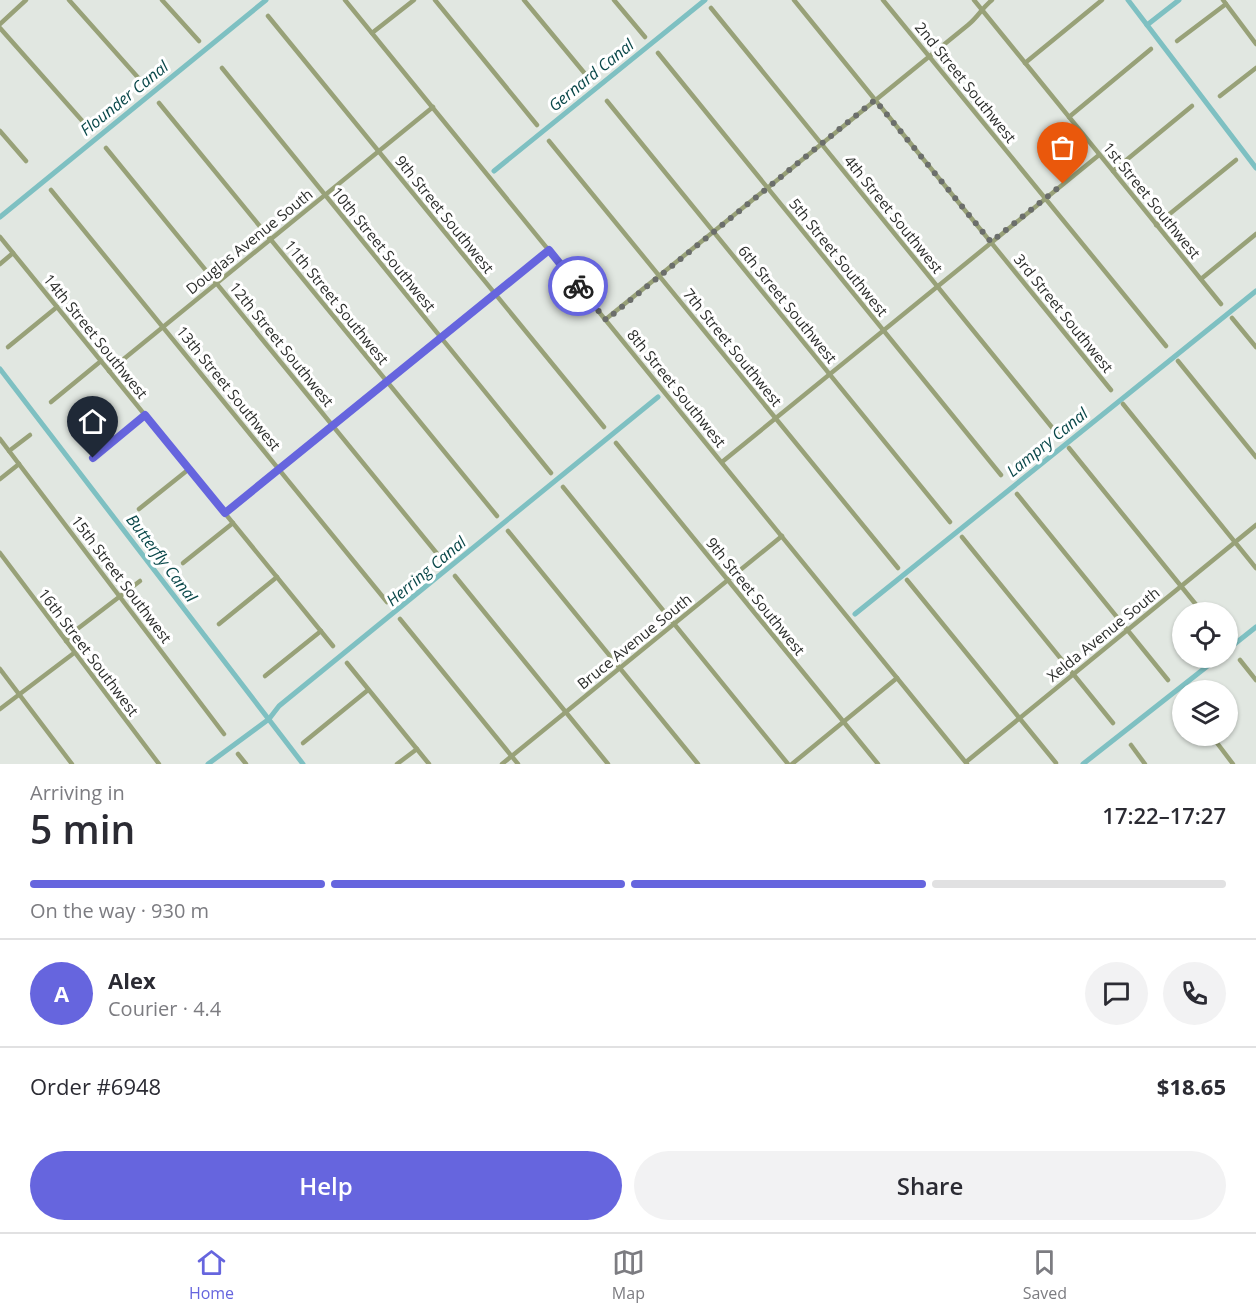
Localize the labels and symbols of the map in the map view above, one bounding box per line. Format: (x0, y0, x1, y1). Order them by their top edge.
street label: 2nd Street Southwest (911, 17, 1021, 147)
water label: Gernard Canal (544, 33, 639, 116)
water label: Flounder Canal (75, 55, 173, 140)
pin (1037, 122, 1088, 184)
street label: 1st Street Southwest (1099, 138, 1205, 262)
street label: 9th Street Southwest (391, 151, 499, 277)
street label: 4th Street Southwest (840, 151, 948, 277)
street label: 10th Street Southwest (327, 183, 441, 315)
street label: Douglas Avenue South (181, 184, 317, 298)
street label: 5th Street Southwest (785, 194, 893, 320)
street label: 11th Street Southwest (280, 236, 394, 368)
street label: 6th Street Southwest (734, 241, 842, 367)
street label: 3rd Street Southwest (1010, 250, 1118, 376)
courier (548, 256, 608, 316)
street label: 14th Street Southwest (39, 270, 153, 402)
street label: 12th Street Southwest (225, 278, 339, 410)
street label: 7th Street Southwest (679, 284, 787, 410)
street label: 13th Street Southwest (172, 322, 286, 454)
street label: 8th Street Southwest (623, 325, 731, 451)
pin (67, 396, 118, 458)
water label: Lampry Canal (1002, 402, 1093, 482)
water label: Butterfly Canal (122, 509, 203, 607)
street label: 15th Street Southwest (67, 511, 177, 647)
water label: Herring Canal (381, 530, 471, 611)
street label: 9th Street Southwest (702, 533, 810, 659)
street label: Xelda Avenue South (1043, 582, 1163, 686)
street label: 16th Street Southwest (34, 584, 144, 720)
street label: Bruce Avenue South (573, 589, 695, 693)

